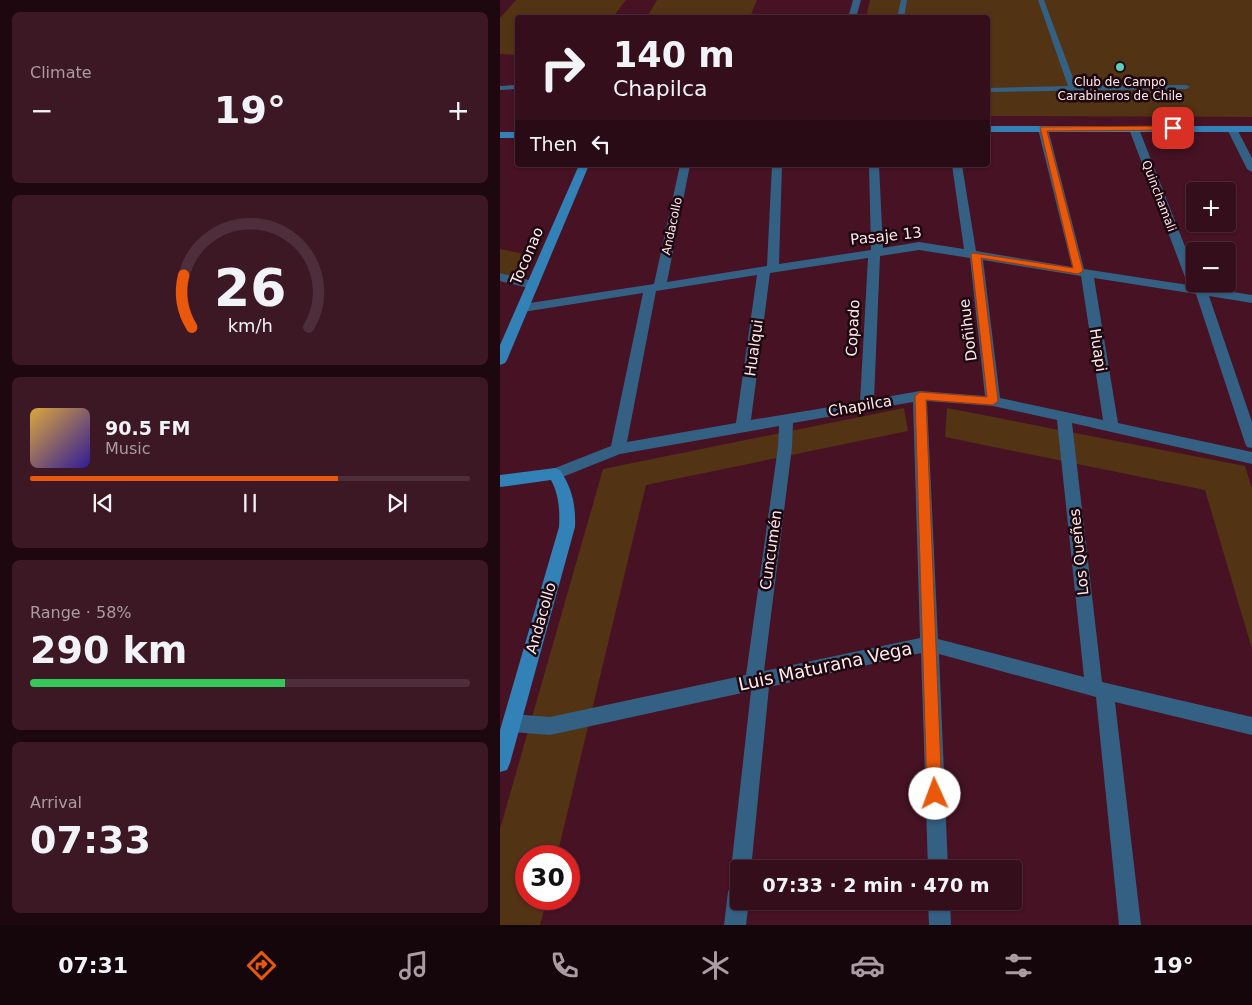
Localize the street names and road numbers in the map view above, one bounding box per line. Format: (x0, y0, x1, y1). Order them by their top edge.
street label: Quinchamali (1139, 158, 1179, 234)
street label: Andacollo (659, 196, 685, 256)
street label: Pasaje 13 (849, 223, 923, 249)
street label: Toconao (506, 224, 547, 289)
street label: Doñihue (955, 298, 981, 362)
street label: Copado (843, 299, 863, 357)
street label: Hualqui (741, 318, 767, 378)
street label: Huapi (1086, 327, 1110, 373)
street label: Chapilca (827, 392, 893, 420)
street label: Los Queñes (1065, 508, 1092, 596)
street label: Cuncumén (756, 509, 786, 591)
street label: Andacollo (522, 580, 560, 656)
street label: Luis Maturana Vega (736, 637, 914, 695)

